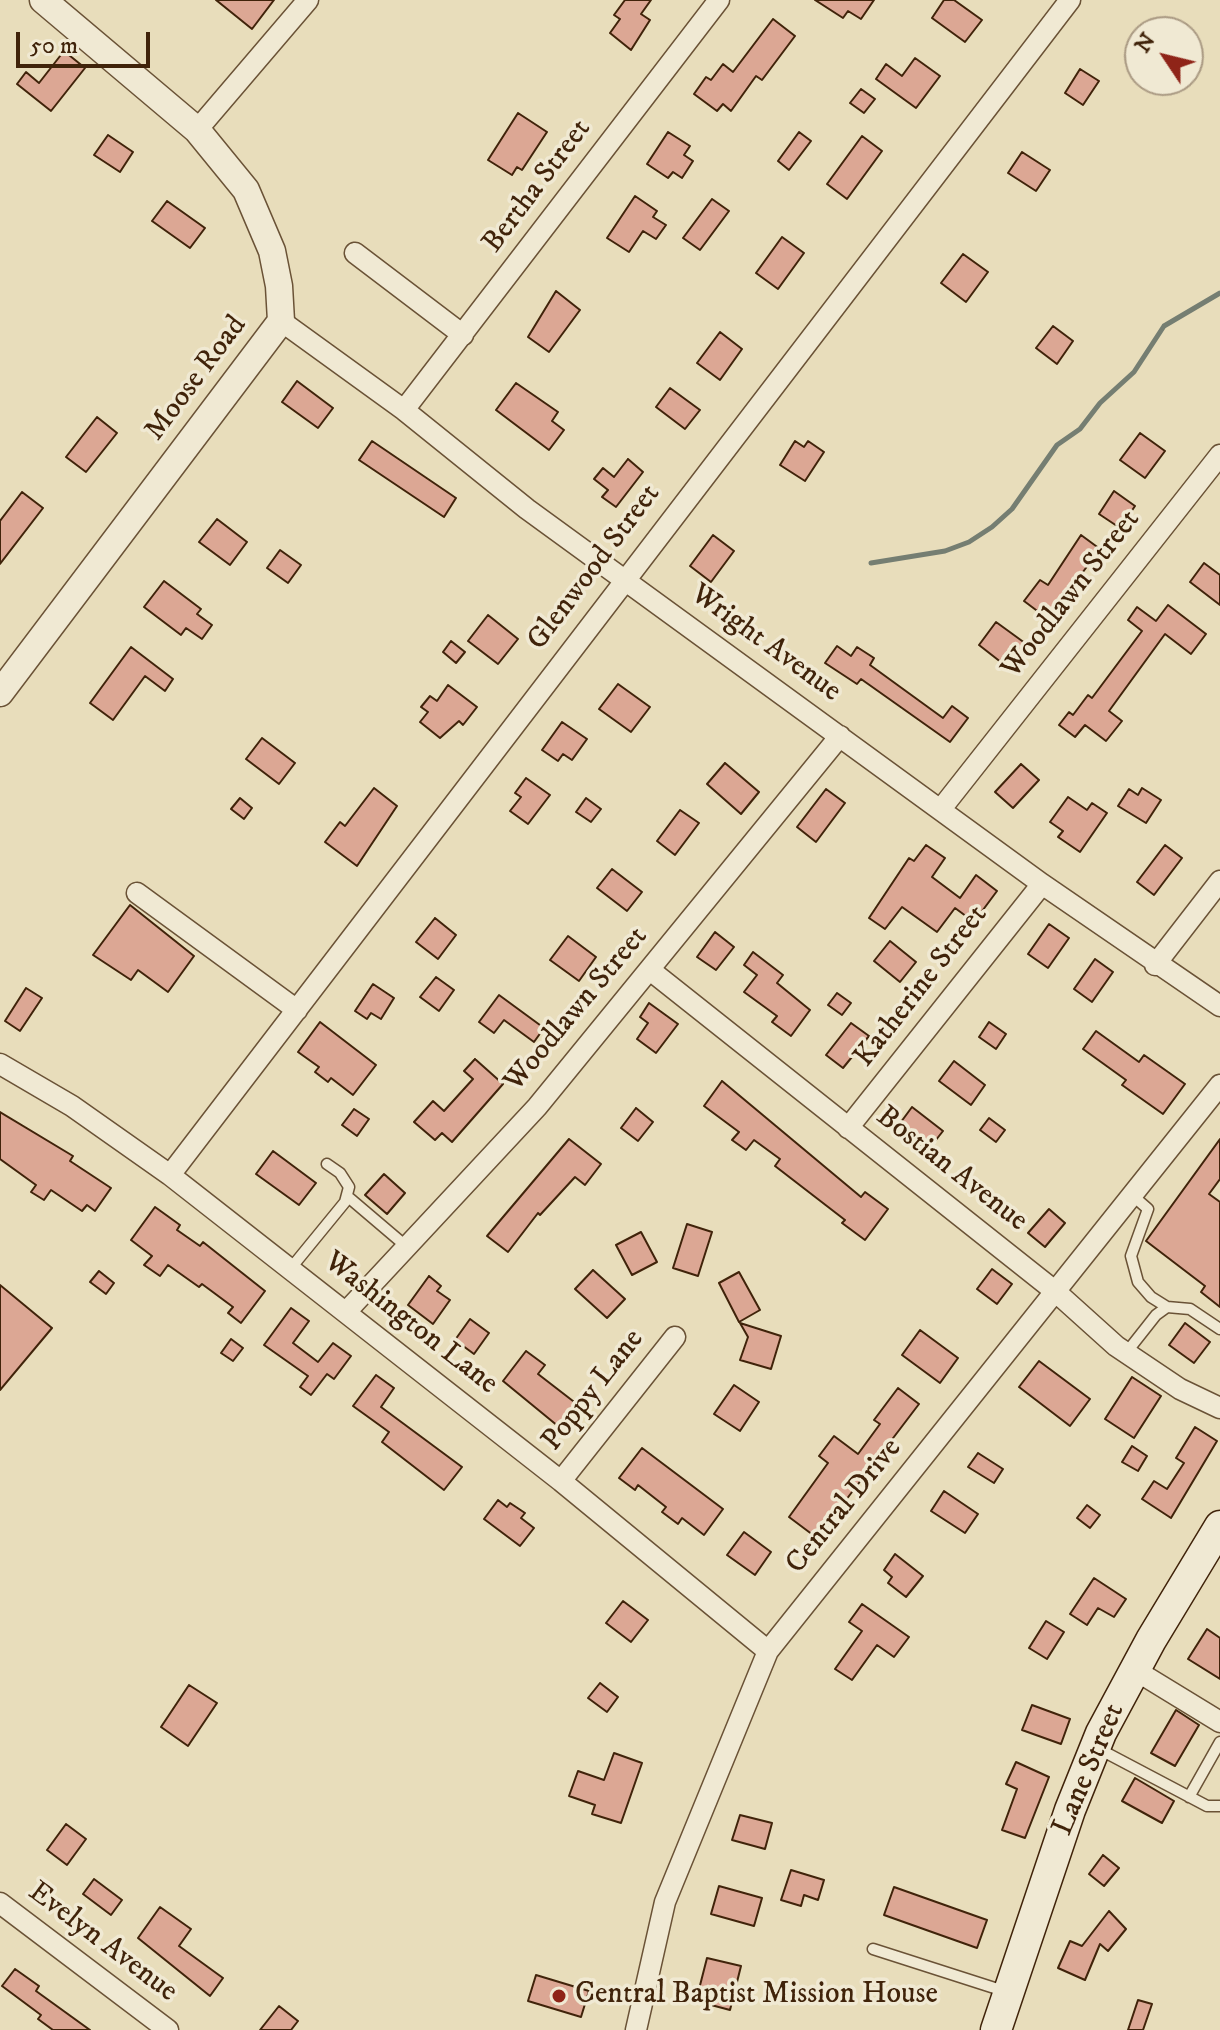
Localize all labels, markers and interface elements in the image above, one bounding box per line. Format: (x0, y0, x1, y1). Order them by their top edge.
scale bar (20, 16, 154, 66)
north arrow (1124, 16, 1204, 96)
text: N (1129, 28, 1162, 58)
text: 50 m (30, 31, 78, 61)
street label: Bertha Street (476, 113, 600, 261)
street label: Moose Road (138, 309, 256, 449)
street label: Glenwood Street (521, 478, 669, 658)
street label: Woodlawn Street (995, 504, 1149, 686)
street label: Wright Avenue (683, 577, 847, 711)
street label: Katherine Street (848, 899, 996, 1075)
street label: Woodlawn Street (498, 920, 656, 1100)
street label: Bostian Avenue (868, 1100, 1034, 1240)
street label: Washington Lane (316, 1245, 504, 1403)
street label: Poppy Lane (535, 1323, 653, 1459)
street label: Central Drive (780, 1432, 910, 1582)
street label: Lane Street (1046, 1699, 1134, 1841)
street label: Evelyn Avenue (20, 1875, 184, 2011)
place label: Central Baptist Mission House (575, 1978, 938, 2014)
marker: Central Baptist Mission House (550, 1987, 568, 2005)

